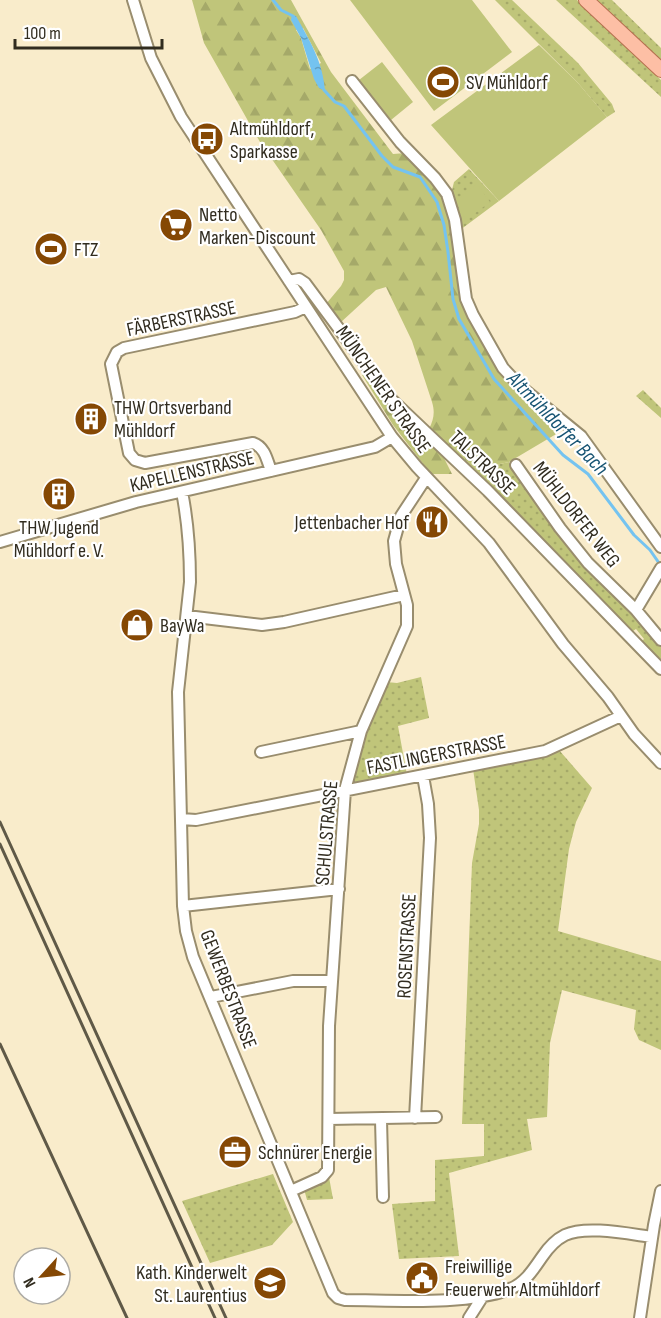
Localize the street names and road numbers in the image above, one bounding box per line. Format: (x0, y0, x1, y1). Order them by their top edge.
street label: FÄRBERSTRASSE (124, 296, 238, 342)
street label: MÜNCHENER STRASSE (330, 321, 436, 458)
street label: TALSTRASSE (444, 425, 520, 500)
street label: KAPELLENSTRASSE (128, 446, 257, 498)
street label: MÜHLDORFER WEG (527, 457, 625, 572)
street label: FASTLINGERSTRASSE (365, 730, 508, 780)
street label: SCHULSTRASSE (310, 780, 344, 886)
street label: ROSENSTRASSE (392, 893, 422, 999)
street label: GEWERBESTRASSE (194, 927, 262, 1052)

